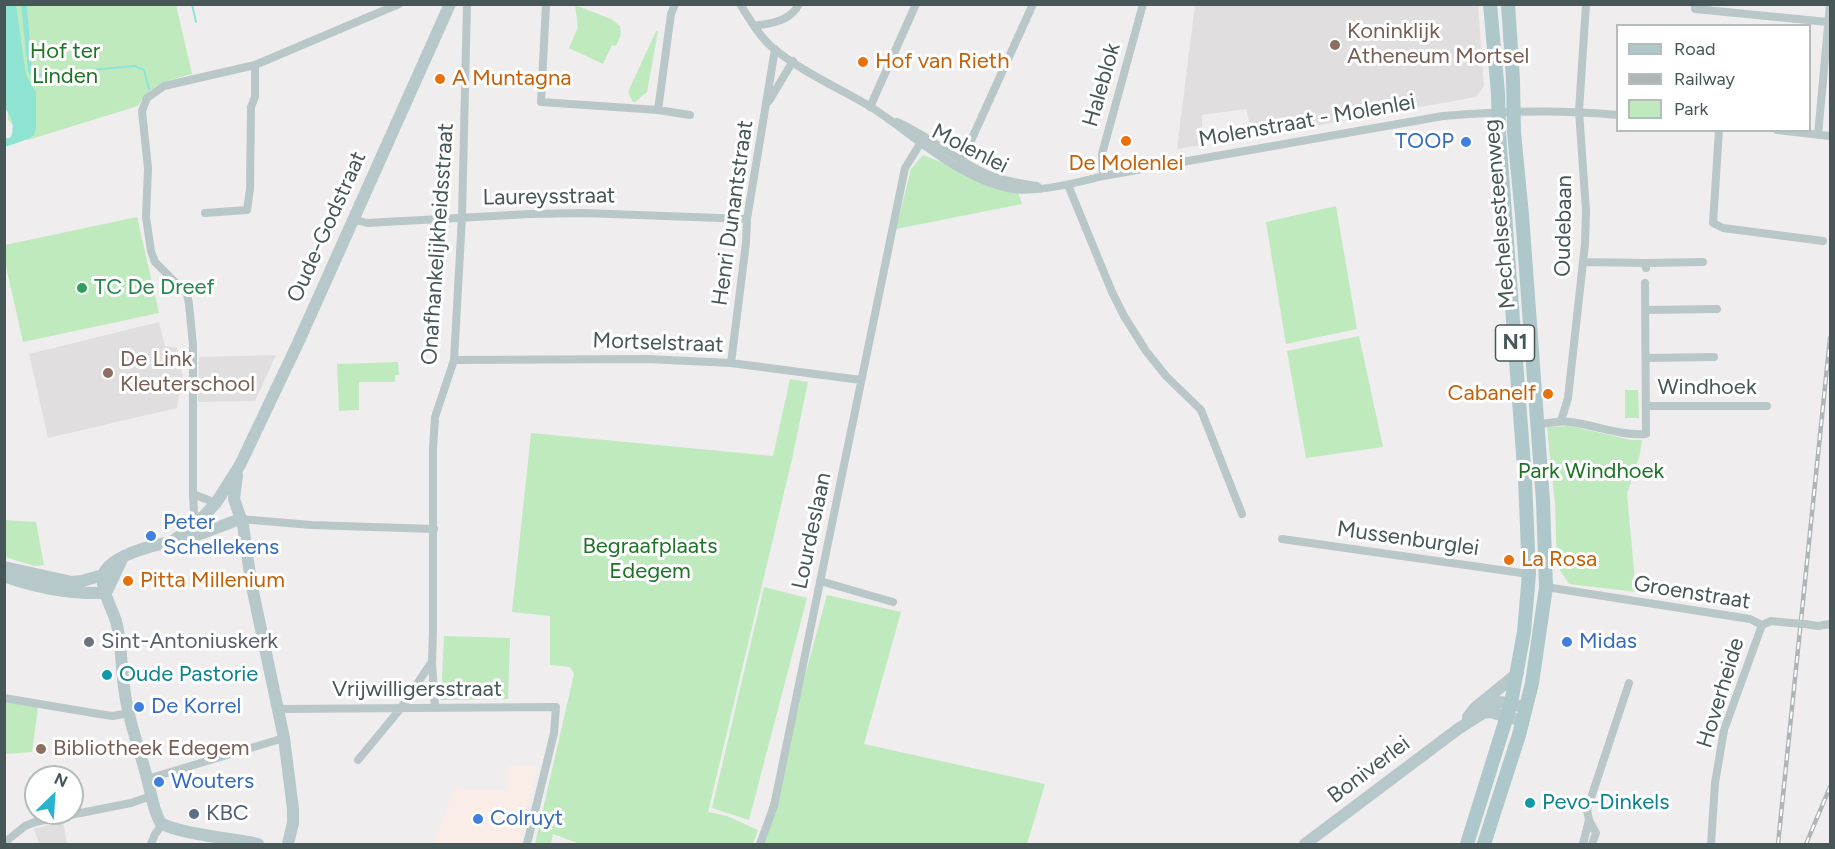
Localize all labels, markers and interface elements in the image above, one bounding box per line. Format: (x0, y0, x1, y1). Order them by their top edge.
place label: Koninklijk Atheneum Mortsel (1347, 19, 1529, 70)
legend (1616, 24, 1811, 132)
marker: Koninklijk Atheneum Mortsel (1328, 38, 1342, 52)
text: Road (1674, 38, 1715, 60)
park label: Hof ter Linden (30, 39, 100, 90)
street label: Haleblok (1077, 40, 1127, 130)
place label: Hof van Rieth (875, 49, 1009, 75)
marker: Hof van Rieth (856, 55, 870, 69)
place label: A Muntagna (452, 66, 571, 92)
text: Railway (1674, 68, 1735, 90)
marker: A Muntagna (433, 72, 447, 86)
street label: Molenstraat - Molenlei (1196, 89, 1418, 153)
text: Park (1674, 98, 1708, 120)
street label: Mechelsesteenweg (1479, 118, 1521, 310)
street label: Henri Dunantstraat (707, 119, 759, 307)
street label: Molenlei (927, 119, 1013, 179)
street label: Onafhankelijkheidsstraat (416, 122, 460, 366)
place label: TOOP (1395, 129, 1454, 155)
marker: De Molenlei (1119, 134, 1133, 148)
marker: TOOP (1459, 135, 1473, 149)
street label: Oude-Godstraat (282, 147, 372, 307)
place label: De Molenlei (1068, 151, 1184, 177)
street label: Oudebaan (1550, 175, 1578, 277)
street label: Laureysstraat (482, 183, 616, 211)
place label: TC De Dreef (94, 275, 215, 301)
marker: TC De Dreef (75, 281, 89, 295)
road number: N1 (1496, 325, 1534, 361)
street label: Mortselstraat (592, 328, 724, 358)
place label: De Link Kleuterschool (120, 347, 255, 398)
marker: De Link Kleuterschool (101, 366, 115, 380)
street label: Windhoek (1657, 375, 1757, 401)
place label: Cabanelf (1448, 381, 1536, 407)
marker: Cabanelf (1541, 387, 1555, 401)
park label: Park Windhoek (1518, 459, 1664, 485)
street label: Lourdeslaan (787, 470, 837, 592)
place label: Peter Schellekens (163, 510, 279, 562)
street label: Mussenburglei (1335, 516, 1481, 562)
marker: Peter Schellekens (144, 529, 158, 543)
park label: Begraafplaats Edegem (582, 534, 718, 586)
place label: La Rosa (1521, 547, 1597, 573)
marker: La Rosa (1502, 553, 1516, 567)
place label: Pitta Millenium (140, 568, 285, 594)
street label: Groenstraat (1632, 571, 1752, 615)
marker: Pitta Millenium (121, 574, 135, 588)
place label: Sint-Antoniuskerk (101, 629, 278, 655)
place label: Midas (1579, 629, 1637, 655)
marker: Sint-Antoniuskerk (82, 635, 96, 649)
marker: Midas (1560, 635, 1574, 649)
street label: Hoverheide (1692, 635, 1750, 751)
place label: Oude Pastorie (119, 662, 258, 688)
marker: Oude Pastorie (100, 668, 114, 682)
street label: Vrijwilligersstraat (332, 677, 502, 703)
place label: De Korrel (151, 694, 241, 720)
marker: De Korrel (132, 700, 146, 714)
street label: Boniverlei (1323, 731, 1415, 809)
place label: Bibliotheek Edegem (53, 736, 249, 762)
marker: Bibliotheek Edegem (34, 742, 48, 756)
north arrow (24, 765, 84, 825)
text: N (51, 769, 71, 791)
place label: Wouters (171, 769, 254, 795)
marker: Wouters (152, 775, 166, 789)
place label: Pevo-Dinkels (1542, 790, 1669, 816)
marker: Pevo-Dinkels (1523, 796, 1537, 810)
place label: KBC (206, 801, 249, 827)
place label: Colruyt (490, 806, 563, 832)
marker: KBC (187, 807, 201, 821)
marker: Colruyt (471, 812, 485, 826)

